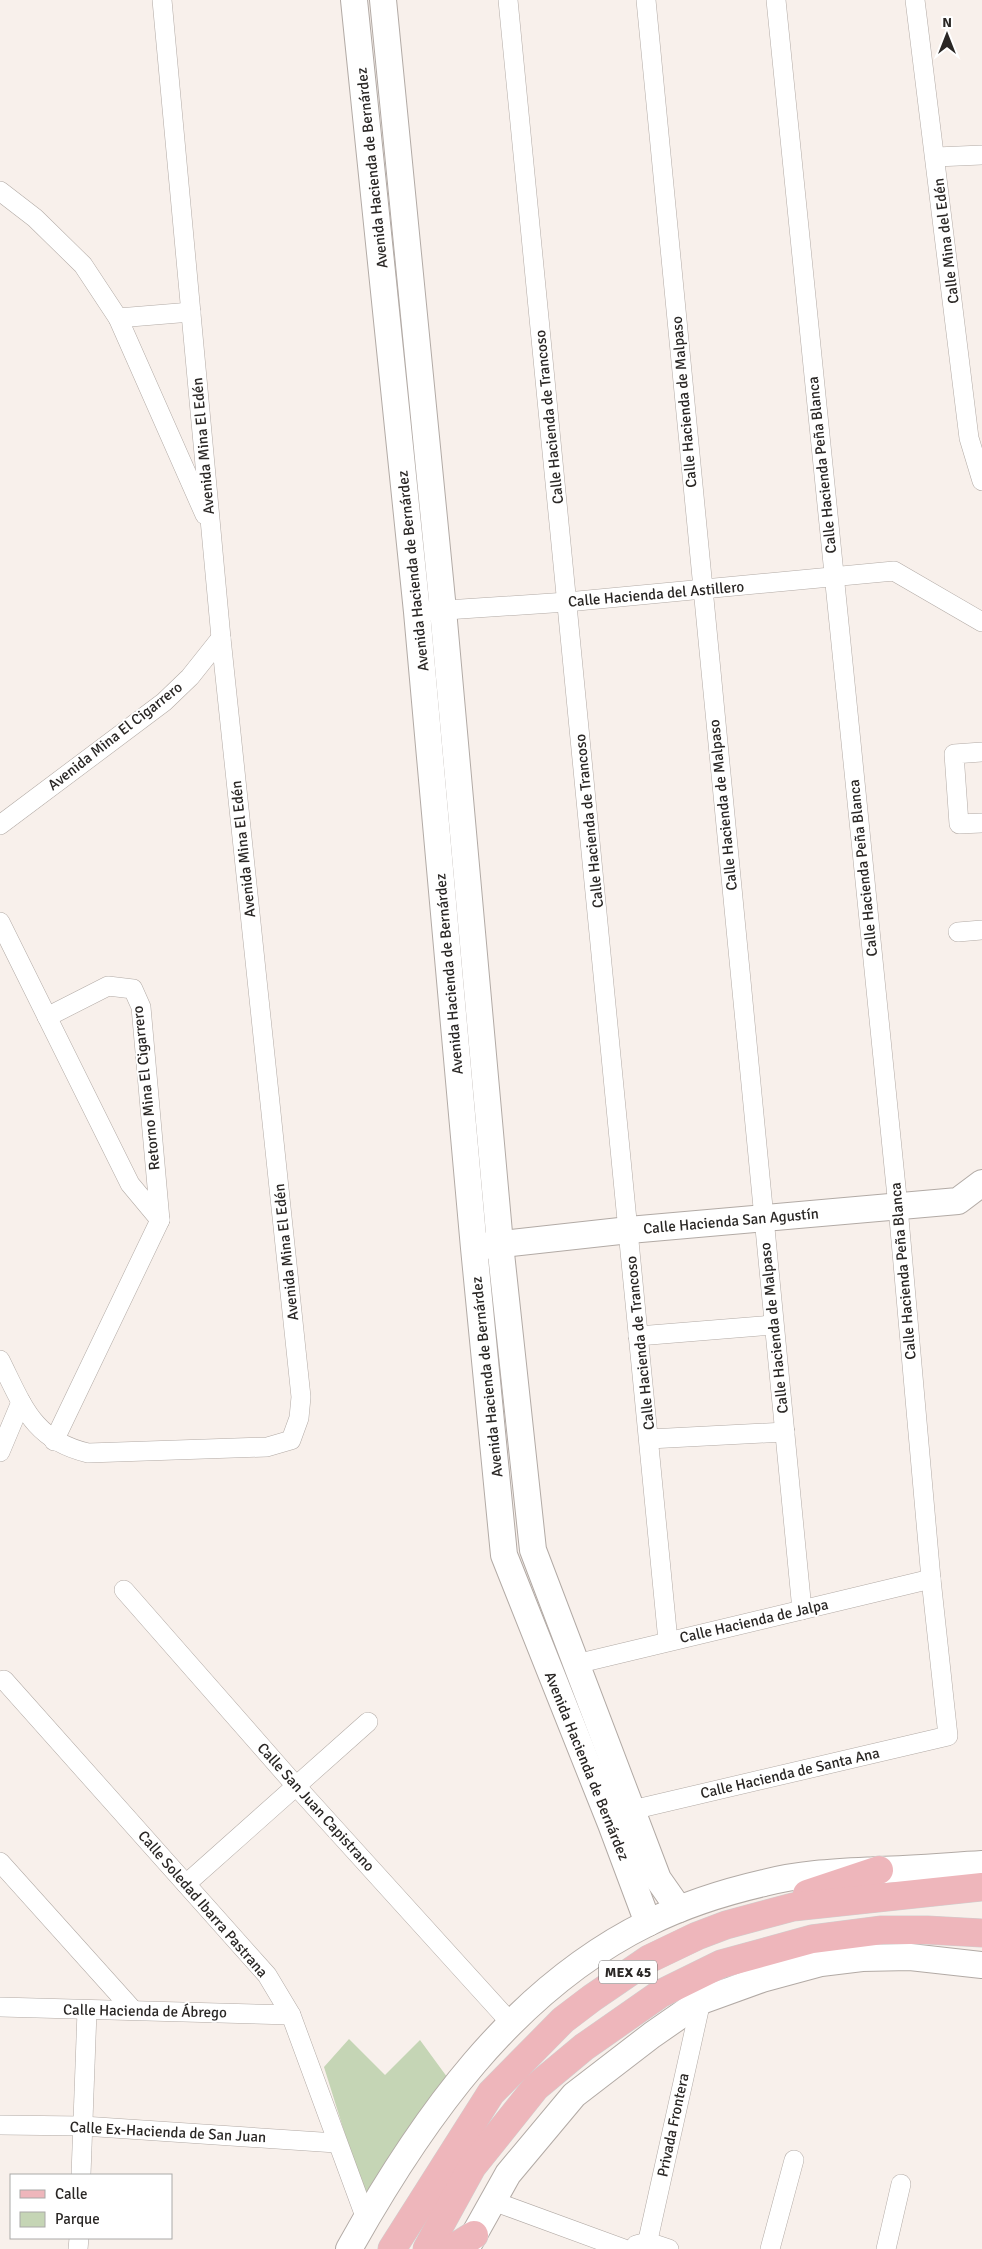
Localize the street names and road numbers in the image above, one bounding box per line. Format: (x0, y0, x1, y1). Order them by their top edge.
street label: Avenida Hacienda de Bernárdez (352, 66, 391, 269)
street label: Calle Mina del Edén (929, 177, 963, 305)
street label: Calle Hacienda de Malpaso (668, 315, 700, 489)
street label: Calle Hacienda de Trancoso (531, 329, 567, 505)
street label: Calle Hacienda Peña Blanca (804, 376, 840, 554)
street label: Avenida Mina El Edén (188, 377, 218, 515)
street label: Avenida Hacienda de Bernárdez (393, 469, 432, 672)
street label: Calle Hacienda del Astillero (567, 577, 745, 611)
street label: Avenida Mina El Cigarrero (44, 678, 186, 794)
street label: Calle Hacienda de Malpaso (705, 718, 741, 892)
street label: Calle Hacienda de Trancoso (571, 733, 607, 909)
street label: Calle Hacienda Peña Blanca (845, 779, 881, 957)
street label: Avenida Mina El Edén (227, 780, 259, 918)
street label: Avenida Hacienda de Bernárdez (431, 872, 467, 1075)
street label: Retorno Mina El Cigarrero (128, 1005, 164, 1171)
street label: Calle Hacienda Peña Blanca (886, 1182, 920, 1360)
street label: Avenida Mina El Edén (270, 1183, 302, 1321)
street label: Calle Hacienda San Agustín (642, 1204, 820, 1238)
street label: Calle Hacienda de Malpaso (756, 1241, 792, 1415)
street label: Calle Hacienda de Trancoso (622, 1255, 658, 1431)
street label: Avenida Hacienda de Bernárdez (467, 1275, 506, 1478)
street label: Calle Hacienda de Jalpa (678, 1595, 830, 1647)
street label: Avenida Hacienda de Bernárdez (541, 1669, 633, 1863)
street label: Calle San Juan Capistrano (254, 1739, 379, 1875)
street label: Calle Hacienda de Santa Ana (699, 1744, 881, 1802)
street label: Calle Soledad Ibarra Pastrana (134, 1827, 272, 1981)
road number: MEX 45 (599, 1960, 657, 1984)
street label: Calle Hacienda de Ábrego (63, 2000, 227, 2021)
street label: Privada Frontera (653, 2072, 693, 2178)
street label: Calle Ex-Hacienda de San Juan (69, 2118, 267, 2146)

